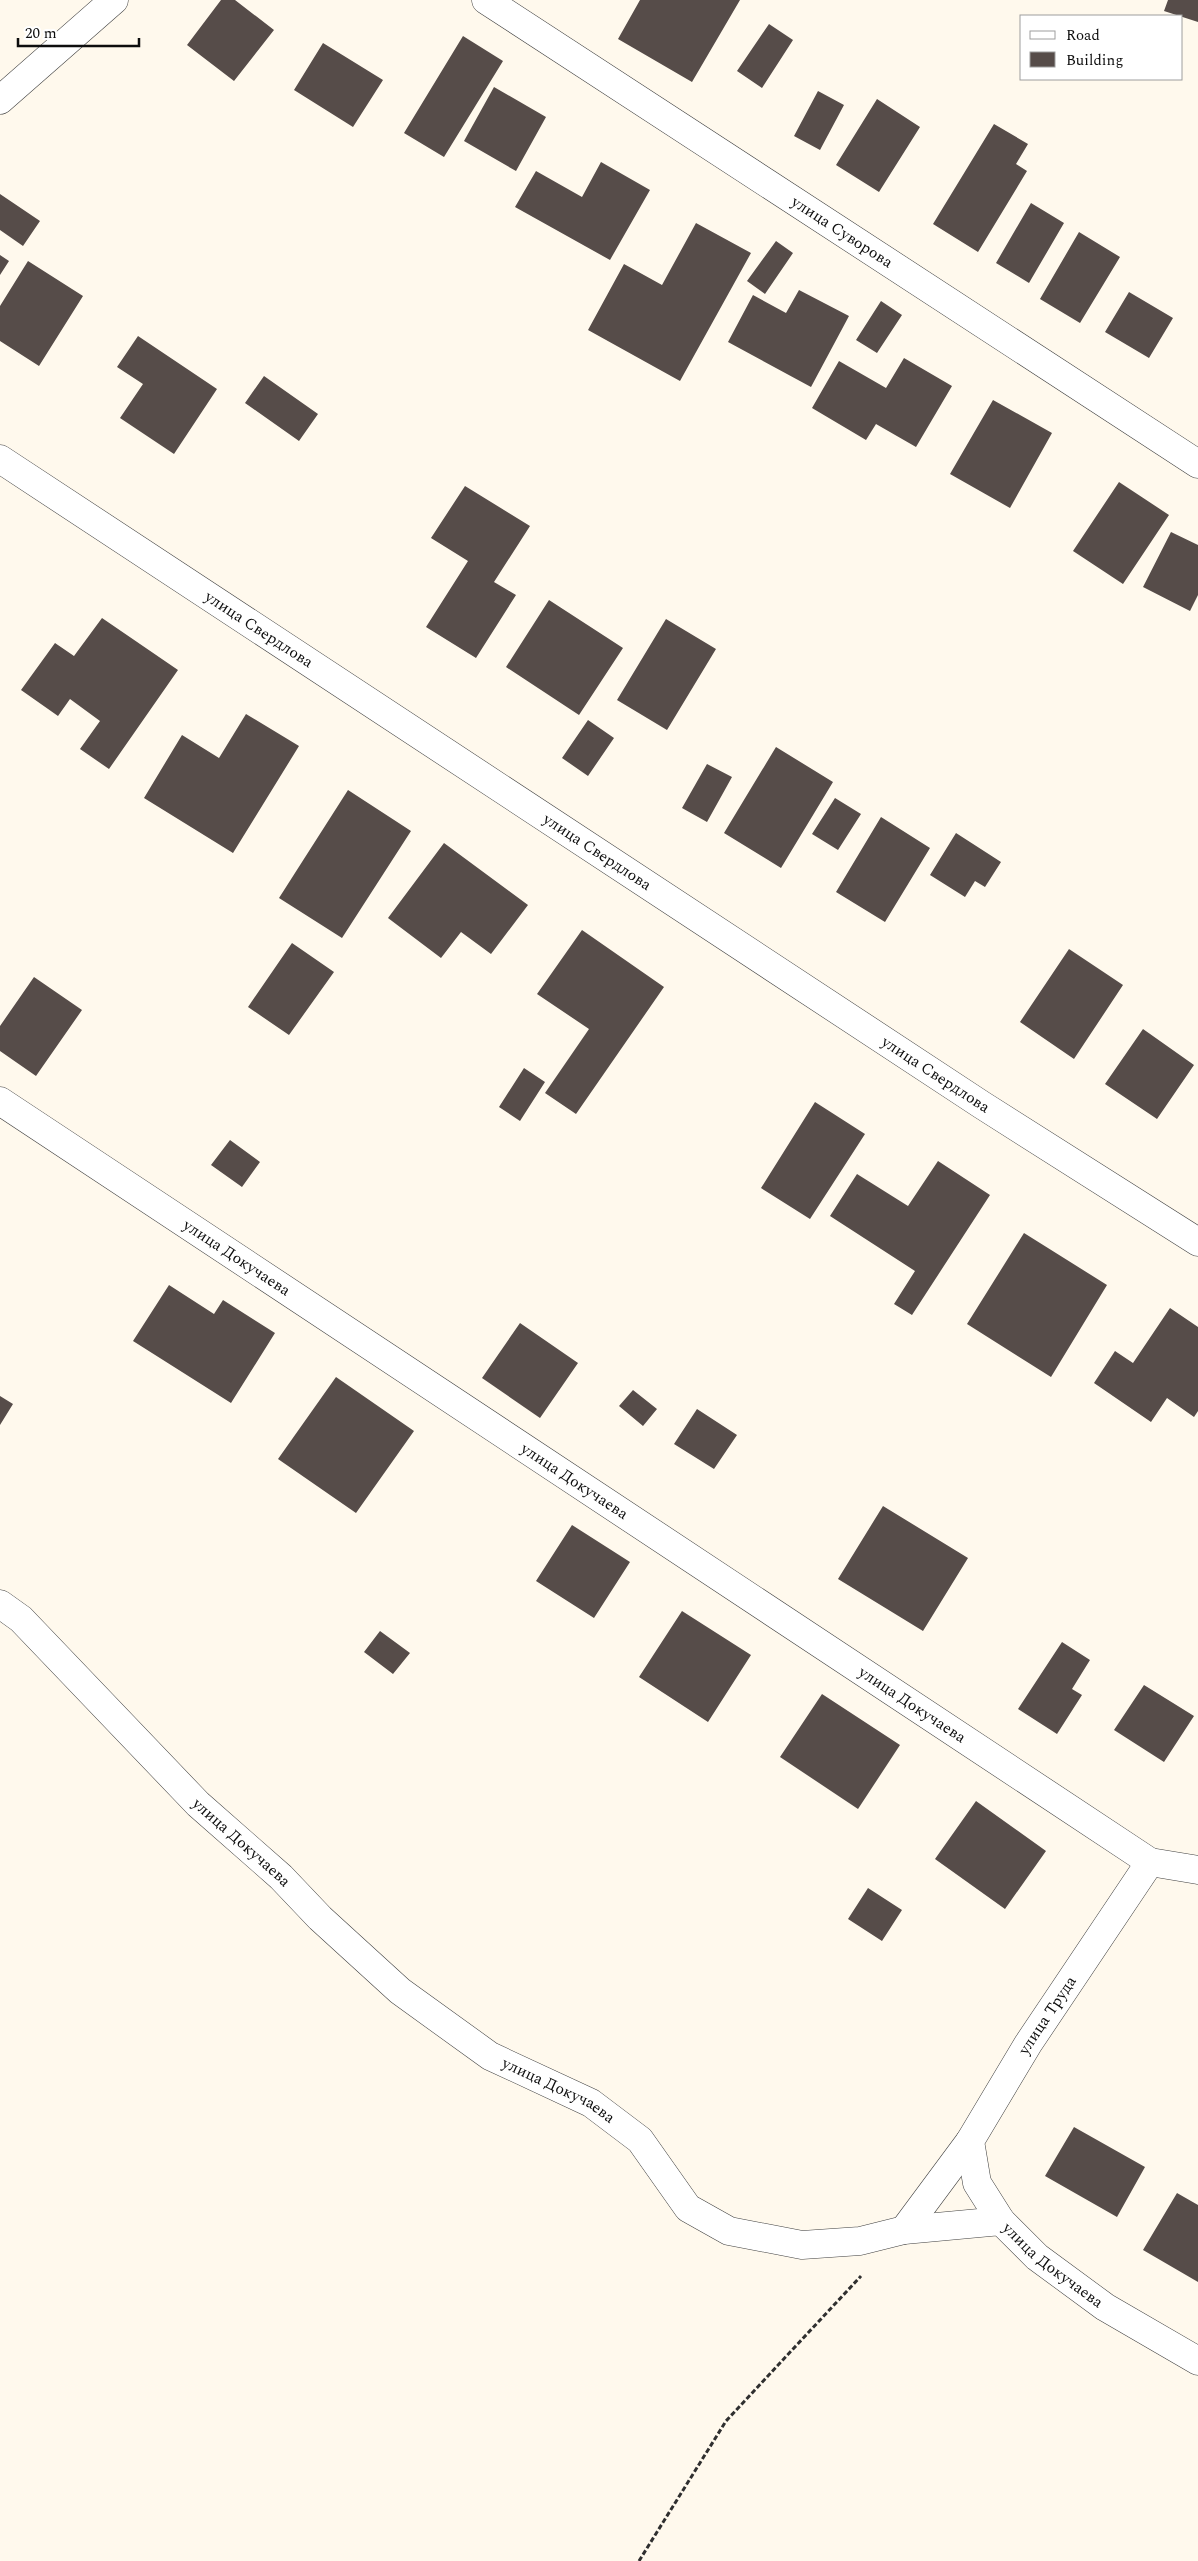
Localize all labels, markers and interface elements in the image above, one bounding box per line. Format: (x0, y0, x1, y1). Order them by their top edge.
scale bar (18, 15, 139, 47)
legend (1020, 15, 1183, 80)
text: 20 m (25, 22, 57, 45)
text: Road (1066, 24, 1100, 47)
text: Building (1066, 49, 1123, 72)
street label: улица Суворова (786, 189, 898, 274)
street label: улица Свердлова (199, 584, 318, 674)
street label: улица Свердлова (537, 807, 657, 897)
street label: улица Свердлова (876, 1029, 995, 1119)
street label: улица Докучаева (177, 1213, 296, 1302)
street label: улица Докучаева (515, 1436, 633, 1526)
street label: улица Докучаева (853, 1660, 971, 1749)
street label: улица Докучаева (186, 1792, 297, 1893)
street label: улица Труда (1012, 1971, 1082, 2060)
street label: улица Докучаева (497, 2051, 620, 2129)
street label: улица Докучаева (996, 2216, 1109, 2314)

